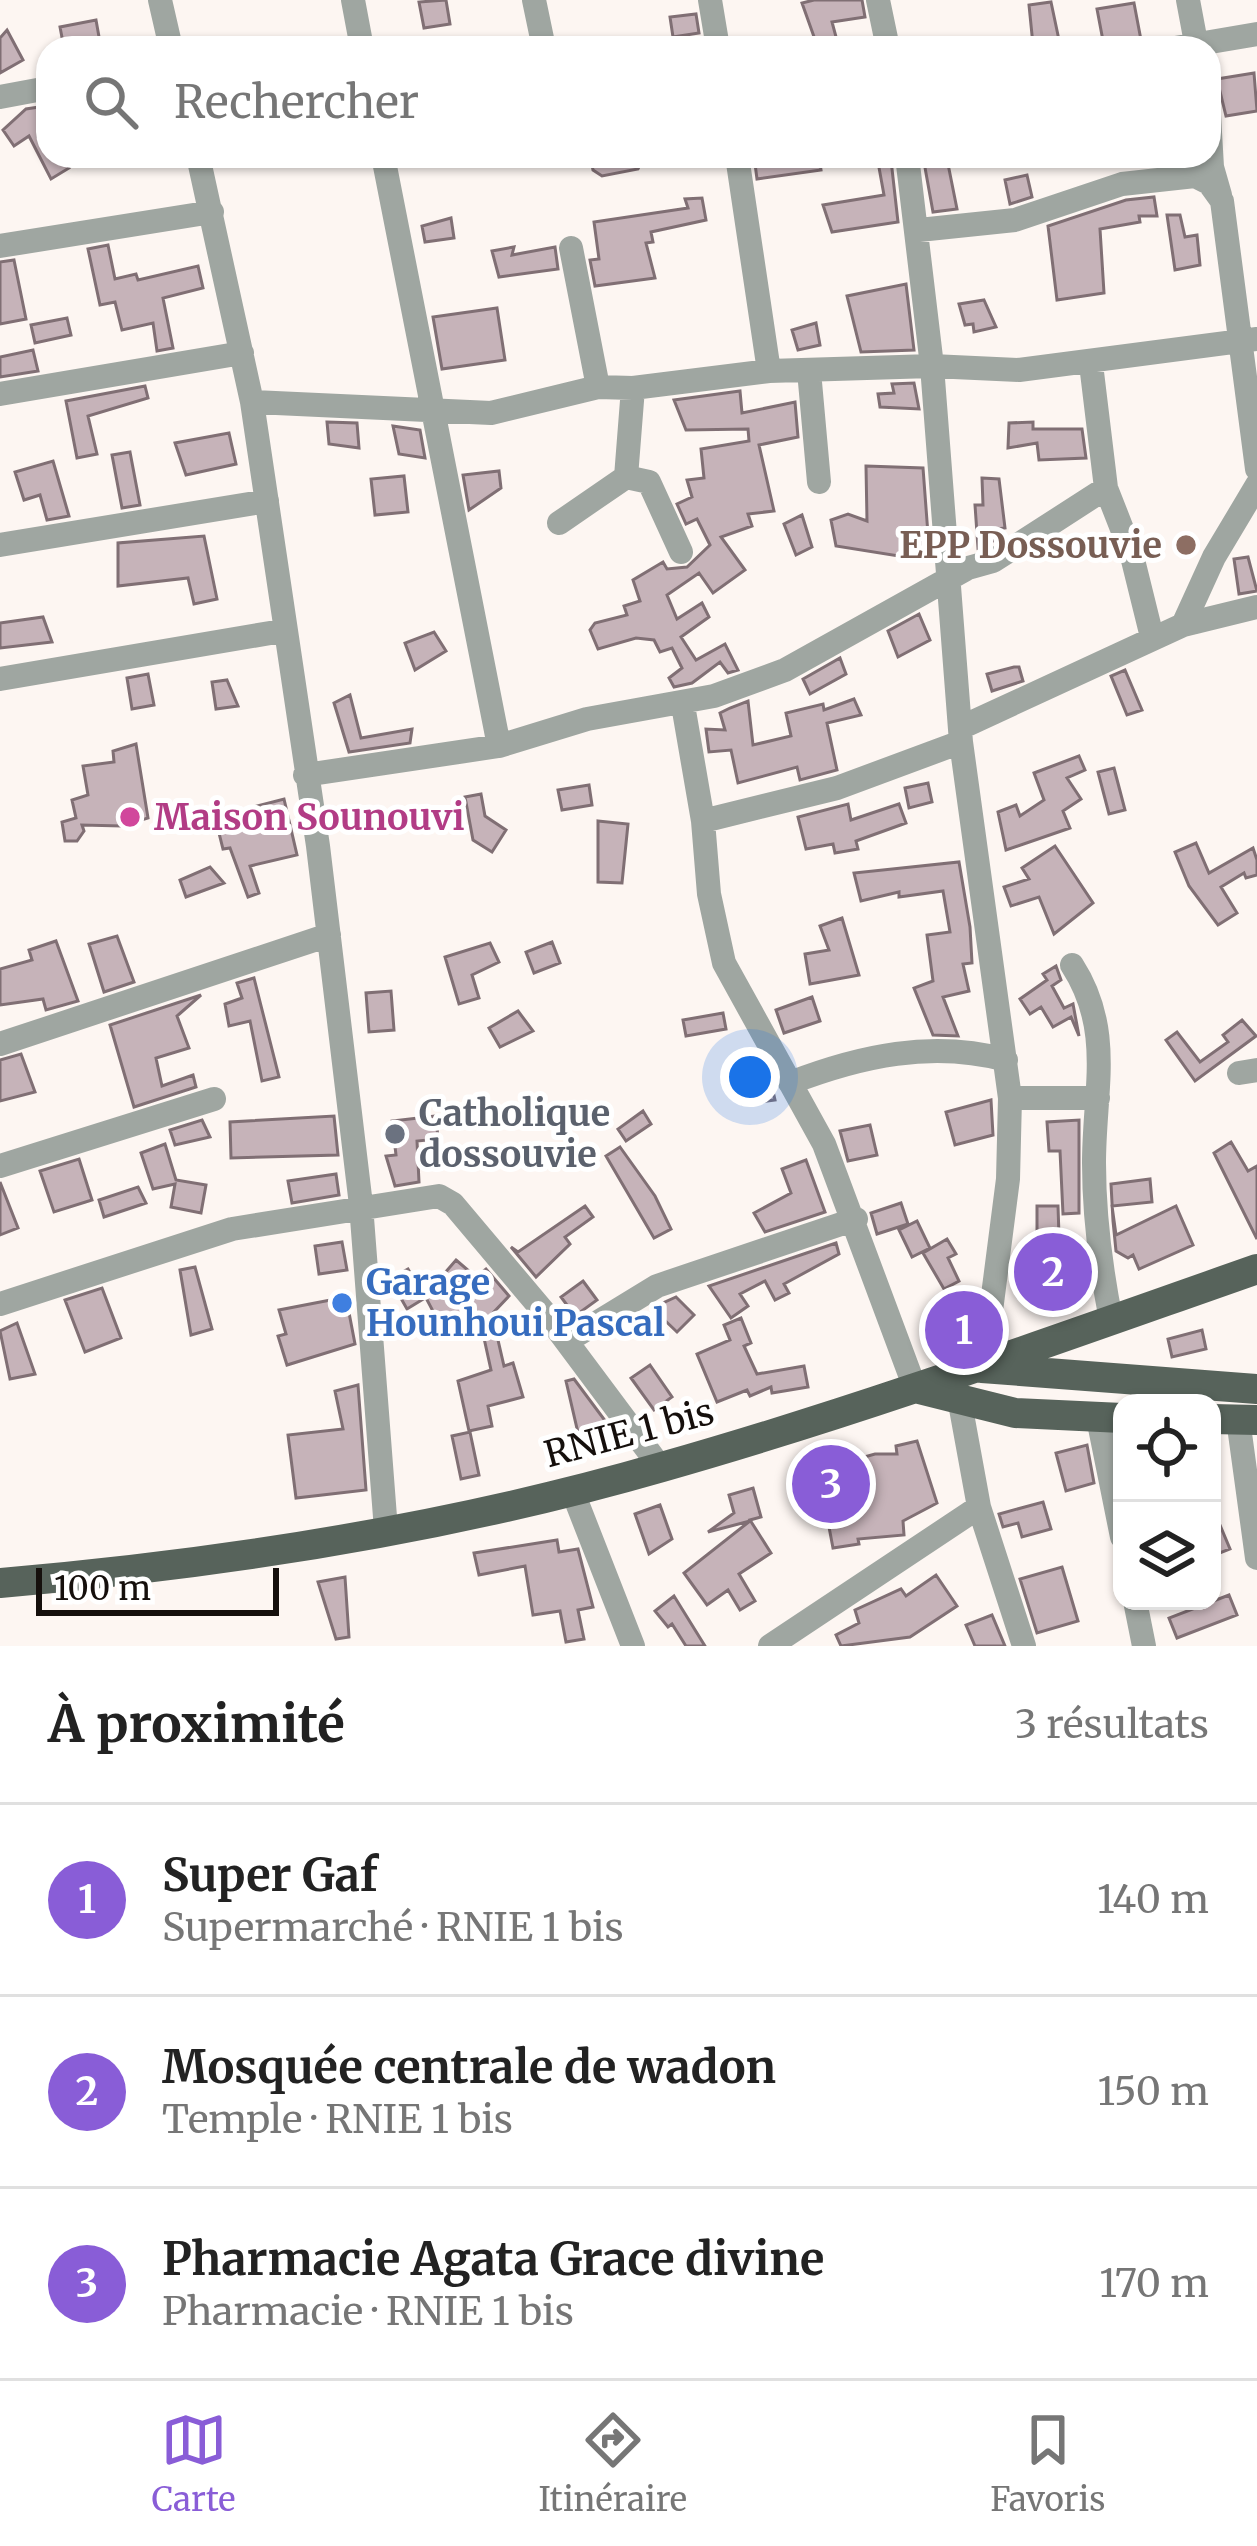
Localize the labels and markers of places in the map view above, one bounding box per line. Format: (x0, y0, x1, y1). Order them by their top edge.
place label: EPP Dossouvie (899, 523, 1162, 568)
marker: EPP Dossouvie (1173, 532, 1199, 558)
place label: Maison Sounouvi (154, 795, 465, 840)
marker: Maison Sounouvi (117, 804, 143, 830)
place label: Catholique dossouvie (419, 1091, 610, 1177)
marker: Catholique dossouvie (382, 1121, 408, 1147)
pin: 2 (1014, 1227, 1092, 1317)
place label: Garage Hounhoui Pascal (366, 1260, 665, 1346)
pin: 1 (925, 1285, 1003, 1375)
marker: Garage Hounhoui Pascal (329, 1290, 355, 1316)
pin: 3 (792, 1439, 870, 1529)

